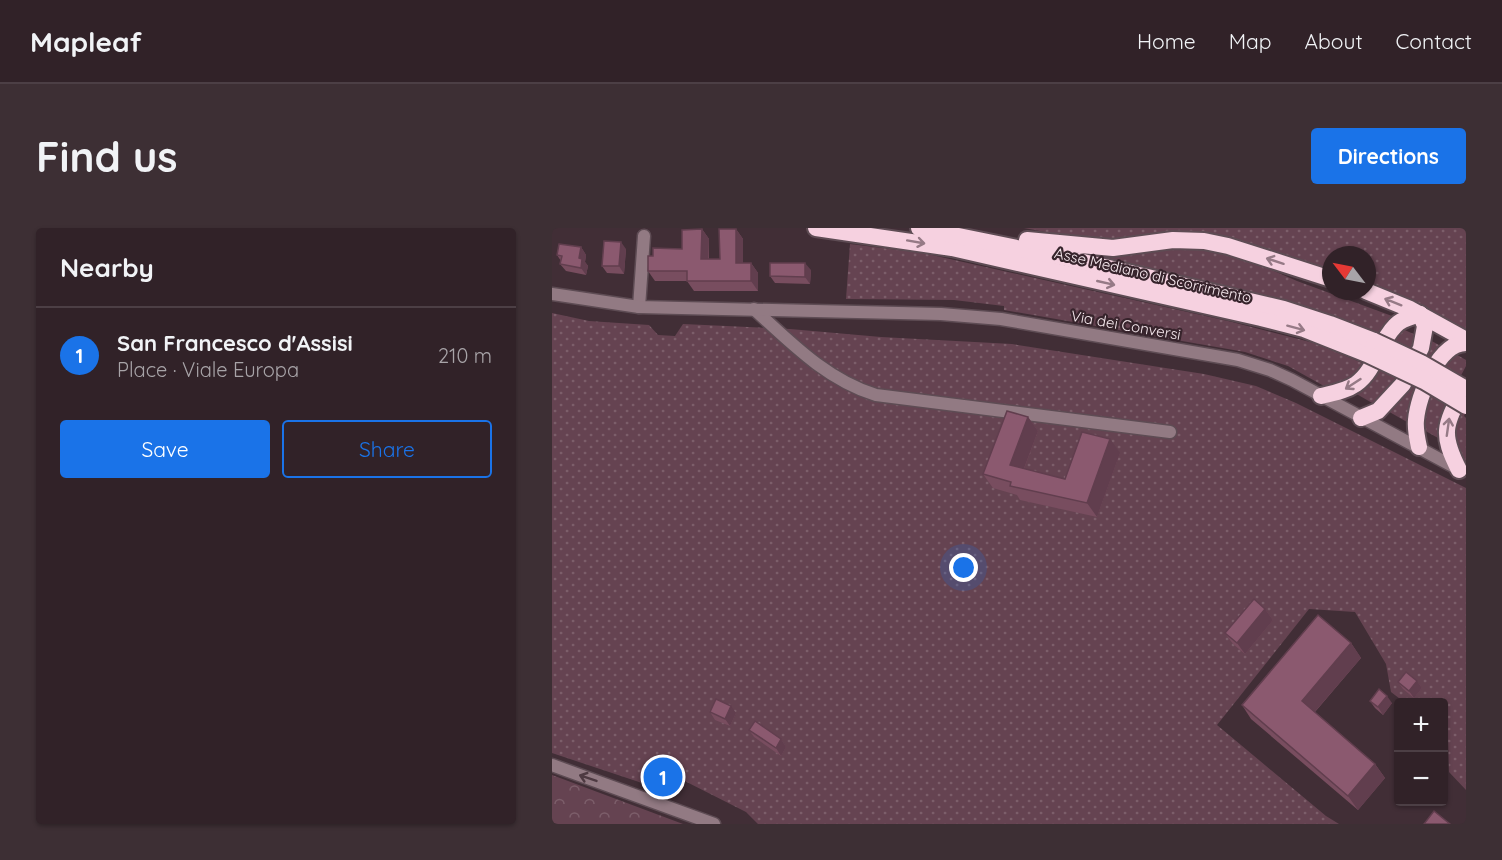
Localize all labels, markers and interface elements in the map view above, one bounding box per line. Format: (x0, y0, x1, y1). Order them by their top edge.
text: Mapleaf (30, 24, 142, 59)
text: Home (1137, 28, 1196, 54)
text: Map (1229, 28, 1272, 54)
text: About (1305, 28, 1363, 54)
text: Contact (1396, 28, 1472, 54)
button: Directions (1311, 128, 1466, 184)
text: Find us (36, 130, 178, 183)
one-way arrow (905, 236, 925, 247)
street label: Asse Mediano di Scorrimento (1053, 243, 1253, 307)
north arrow (1322, 246, 1376, 300)
text: Nearby (60, 251, 154, 284)
one-way arrow (1266, 254, 1285, 265)
one-way arrow (1096, 278, 1115, 289)
one-way arrow (1385, 296, 1403, 307)
street label: Via dei Conversi (1070, 306, 1182, 344)
one-way arrow (1286, 322, 1305, 334)
text: San Francesco d'Assisi (117, 329, 353, 357)
text: 1 (76, 343, 83, 368)
text: 210 m (438, 343, 492, 368)
text: Place · Viale Europa (117, 357, 299, 382)
one-way arrow (1344, 378, 1361, 391)
one-way arrow (1443, 417, 1454, 437)
button: Save (60, 420, 270, 478)
button: Share (282, 420, 492, 478)
your location (949, 553, 978, 582)
map controls (1394, 698, 1448, 806)
button: + (1394, 698, 1448, 752)
button: − (1394, 752, 1448, 806)
pin: 1 (644, 754, 682, 800)
one-way arrow (579, 771, 598, 782)

